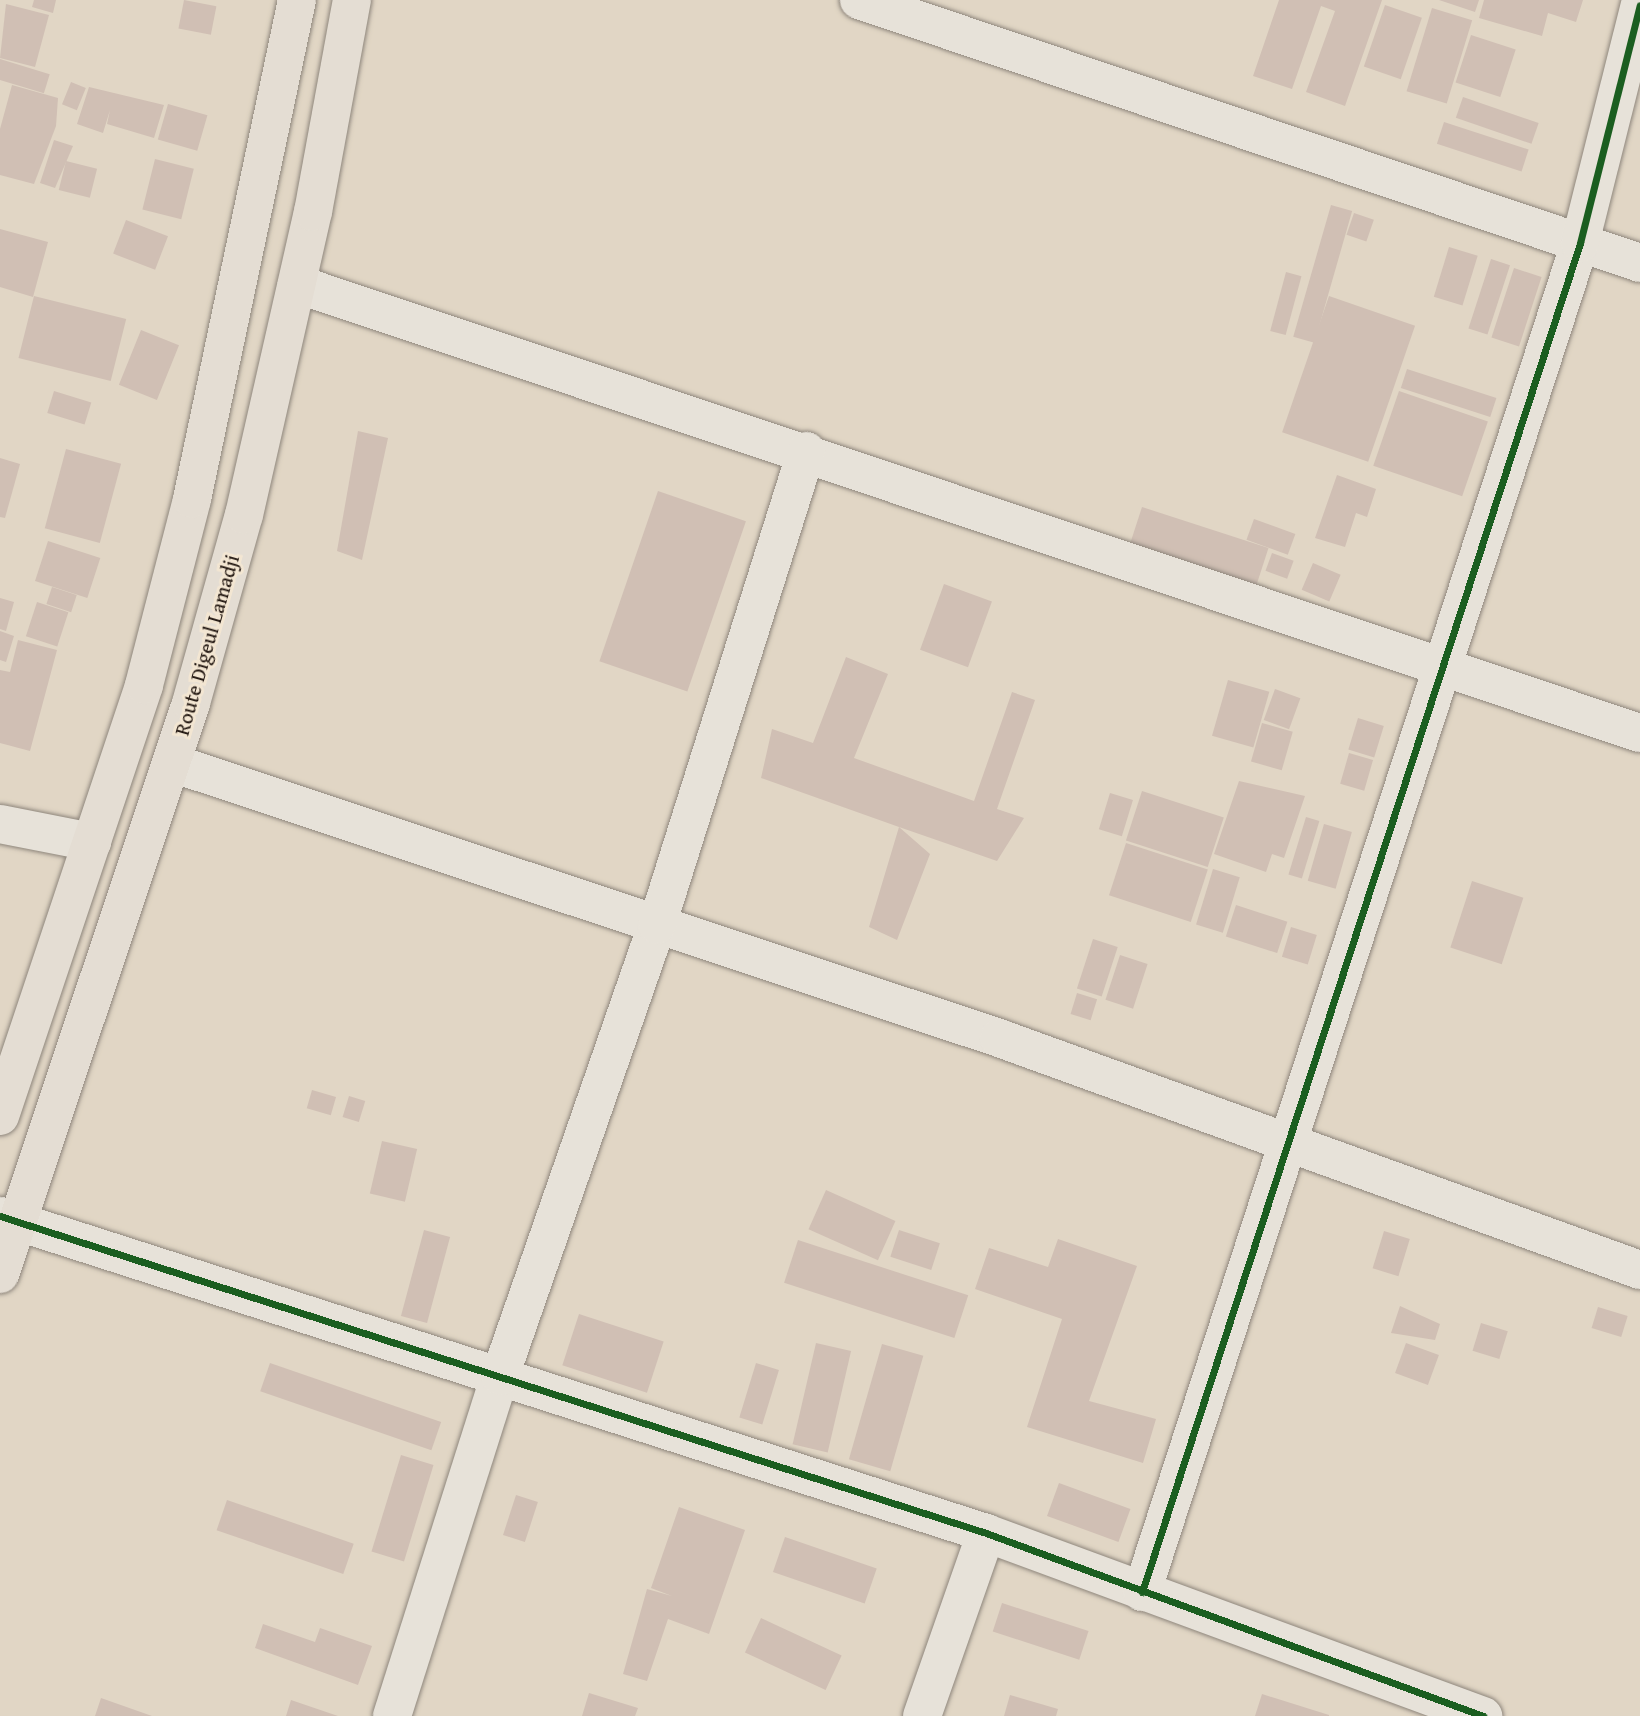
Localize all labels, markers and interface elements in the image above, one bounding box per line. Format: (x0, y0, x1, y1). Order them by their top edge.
street label: Route Digeul Lamadji (169, 552, 245, 738)

